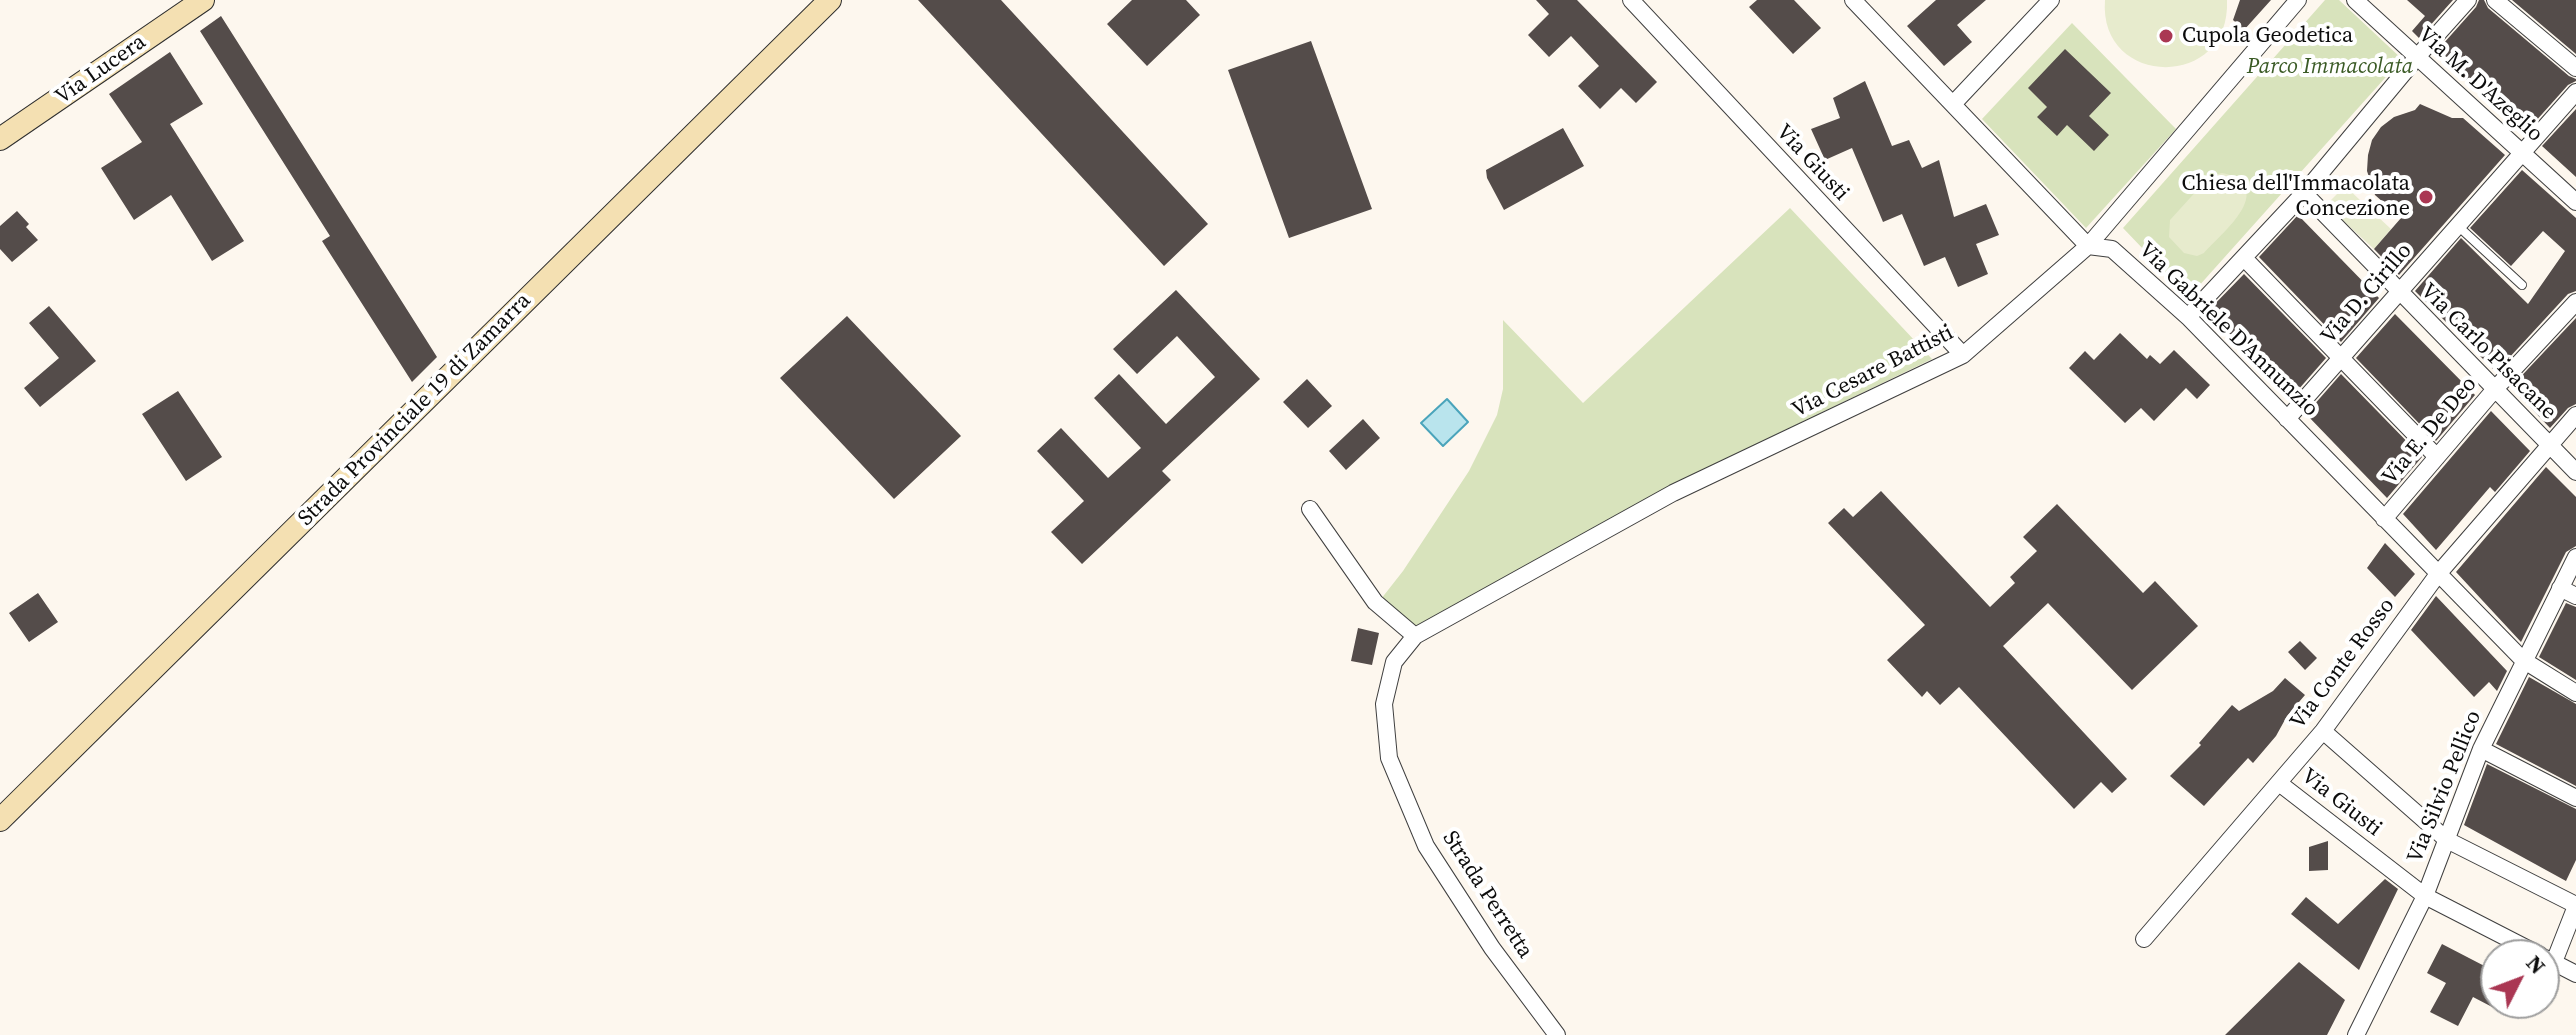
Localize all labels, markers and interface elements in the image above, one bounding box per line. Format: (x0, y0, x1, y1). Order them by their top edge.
street label: Via M. D'Azeglio (2412, 22, 2548, 148)
place label: Cupola Geodetica (2182, 23, 2353, 49)
marker: Cupola Geodetica (2157, 27, 2175, 45)
street label: Via Lucera (51, 29, 151, 111)
park label: Parco Immacolata (2247, 54, 2413, 80)
street label: Via Giusti (1770, 119, 1854, 207)
place label: Chiesa dell'Immacolata Concezione (2182, 171, 2410, 222)
marker: Chiesa dell'Immacolata Concezione (2417, 188, 2435, 206)
street label: Via Gabriele D'Annunzio (2133, 237, 2323, 423)
street label: Via D. Cirillo (2316, 238, 2418, 350)
street label: Via Carlo Pisacane (2414, 278, 2562, 426)
street label: Strada Provinciale 19 di Zamarra (293, 288, 537, 532)
street label: Via Cesare Battisti (1788, 320, 1958, 424)
street label: Via E. De Deo (2377, 372, 2483, 490)
street label: Via Conte Rosso (2285, 593, 2401, 735)
street label: Via Silvio Pellico (2402, 707, 2488, 867)
street label: Via Giusti (2296, 763, 2386, 843)
street label: Strada Perretta (1436, 827, 1538, 963)
north arrow (2480, 939, 2560, 1019)
text: N (2520, 948, 2553, 980)

